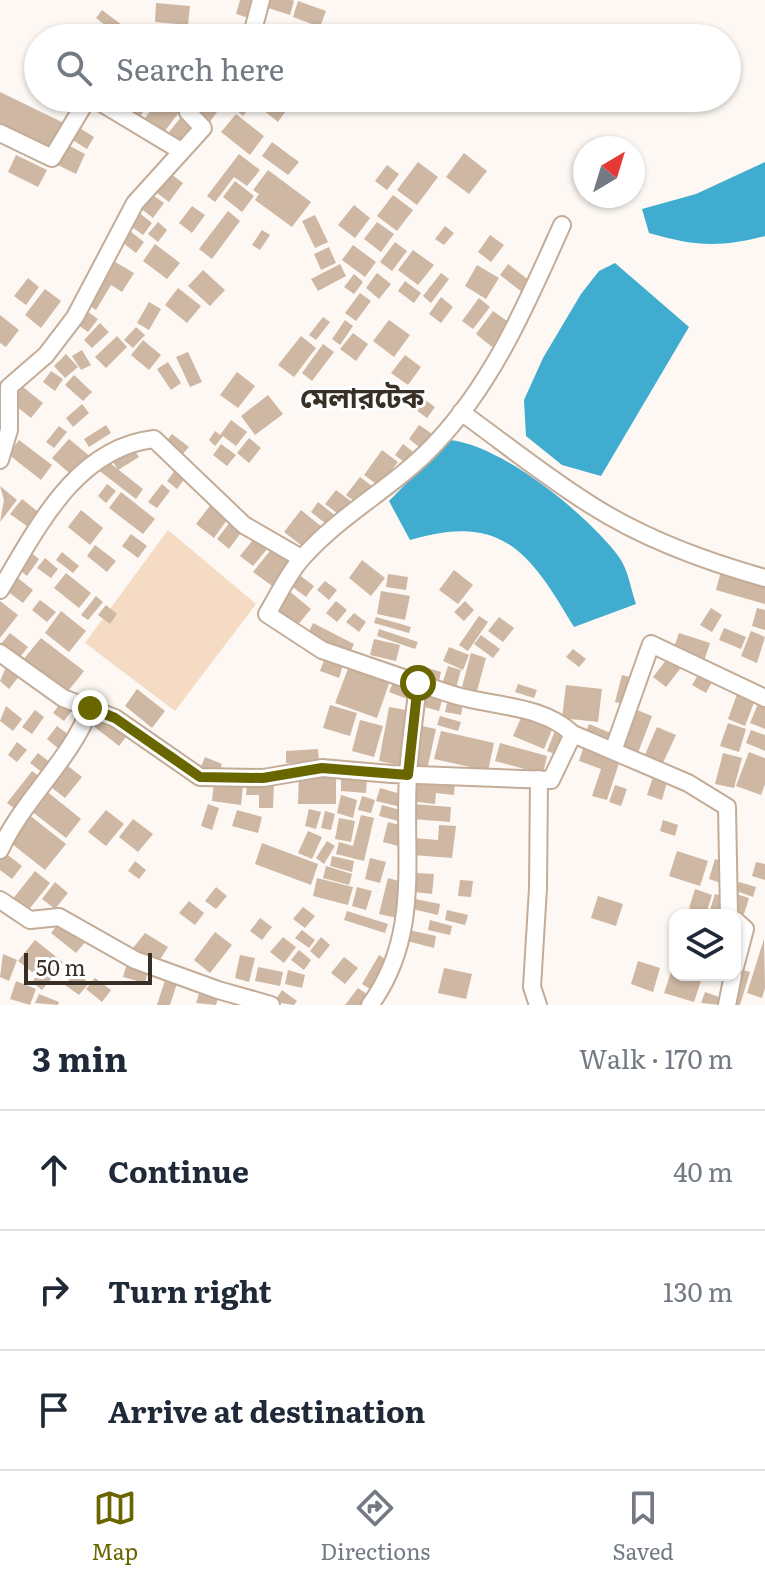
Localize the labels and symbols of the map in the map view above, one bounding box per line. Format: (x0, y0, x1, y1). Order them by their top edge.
north arrow (573, 136, 645, 208)
district label: মেলারটেক (300, 375, 425, 417)
route start (400, 665, 436, 701)
route end (72, 690, 108, 726)
scale bar (24, 949, 152, 985)

